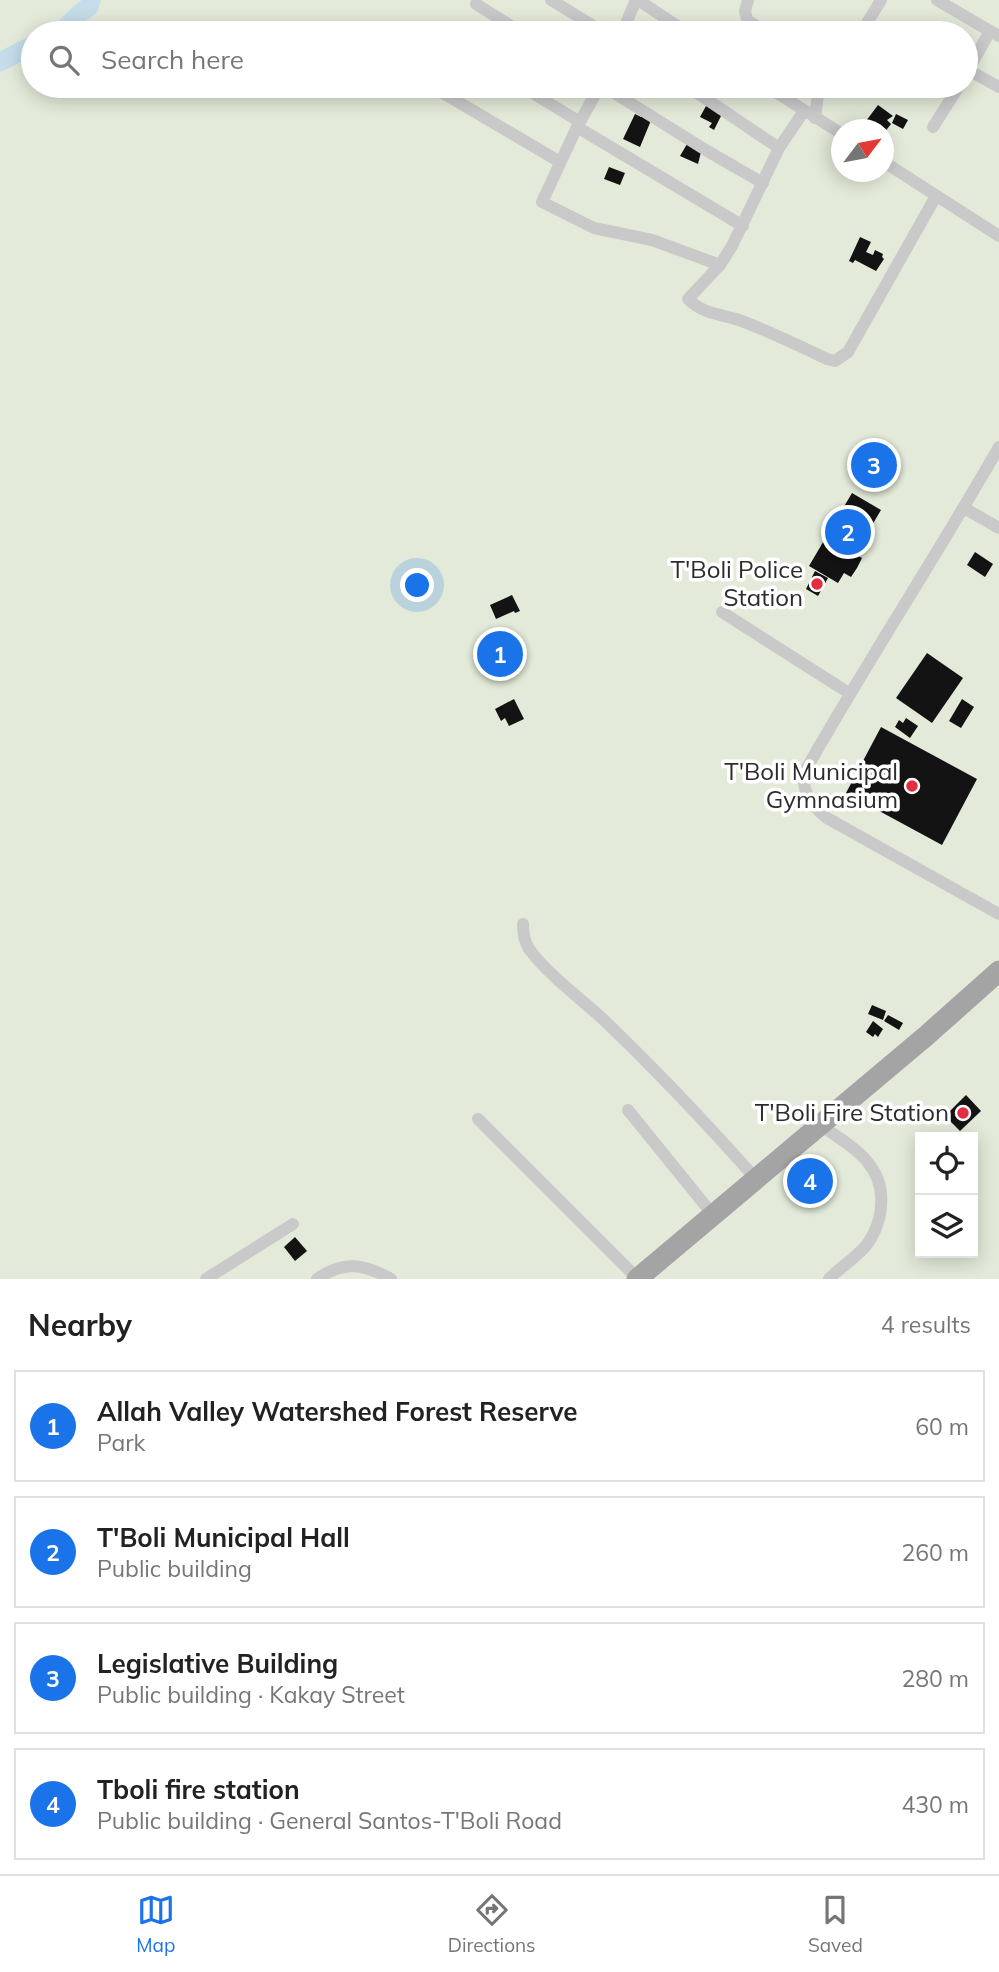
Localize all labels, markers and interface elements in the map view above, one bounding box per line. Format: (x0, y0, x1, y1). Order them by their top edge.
search box (21, 21, 978, 98)
icon: search (45, 41, 83, 79)
text: Search here (101, 43, 244, 76)
north arrow (831, 119, 894, 182)
pin: 3 (851, 439, 897, 491)
pin: 2 (825, 506, 871, 558)
place label: T'Boli Police Station (671, 554, 803, 612)
your location (400, 568, 434, 602)
marker: T'Boli Police Station (809, 576, 825, 592)
pin: 1 (477, 628, 523, 680)
place label: T'Boli Municipal Gymnasium (724, 756, 898, 814)
marker: T'Boli Municipal Gymnasium (904, 778, 920, 794)
place label: T'Boli Fire Station (755, 1097, 949, 1127)
marker: T'Boli Fire Station (955, 1105, 971, 1121)
map controls (915, 1132, 978, 1258)
button: locate (915, 1132, 978, 1195)
pin: 4 (787, 1155, 833, 1207)
button: layers (915, 1195, 978, 1258)
text: Nearby (28, 1306, 132, 1344)
text: 4 results (881, 1310, 971, 1339)
text: Allah Valley Watershed Forest Reserve (97, 1395, 578, 1428)
text: 1 (46, 1412, 60, 1441)
text: 60 m (915, 1412, 969, 1441)
text: Park (97, 1428, 145, 1457)
text: T'Boli Municipal Hall (97, 1521, 350, 1554)
text: 2 (46, 1538, 60, 1567)
text: 260 m (901, 1538, 969, 1567)
text: Public building (97, 1554, 252, 1583)
text: Legislative Building (97, 1647, 338, 1680)
text: 3 (46, 1664, 60, 1693)
text: 280 m (901, 1664, 969, 1693)
text: Public building · Kakay Street (97, 1680, 405, 1709)
text: Tboli fire station (97, 1773, 300, 1806)
text: 4 (46, 1790, 60, 1819)
text: 430 m (901, 1790, 969, 1819)
text: Public building · General Santos-T'Boli Road (97, 1806, 562, 1835)
tab: Map (136, 1891, 175, 1957)
tab: Directions (448, 1891, 536, 1957)
tab: Saved (808, 1891, 863, 1957)

